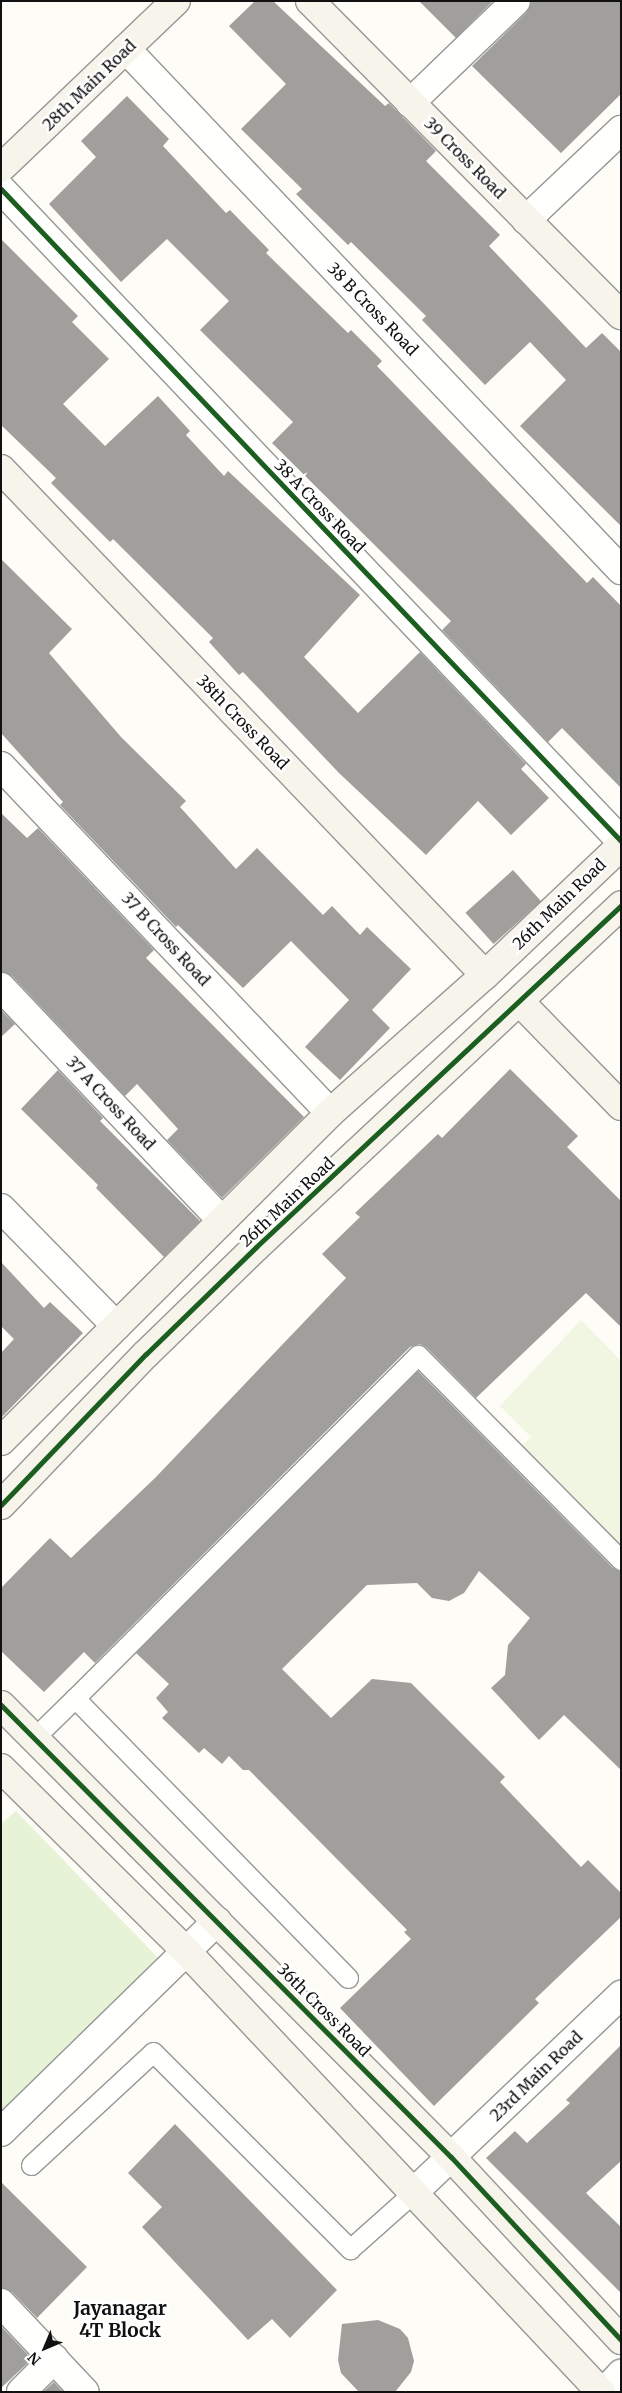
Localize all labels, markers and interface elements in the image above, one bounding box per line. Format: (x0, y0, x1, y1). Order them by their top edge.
street label: 28th Main Road (38, 36, 140, 134)
street label: 39 Cross Road (420, 113, 510, 203)
street label: 38 B Cross Road (324, 259, 422, 359)
street label: 38 A Cross Road (271, 455, 369, 557)
street label: 38th Cross Road (193, 671, 293, 773)
street label: 26th Main Road (508, 855, 610, 953)
street label: 37 B Cross Road (118, 888, 214, 990)
street label: 37 A Cross Road (63, 1052, 159, 1154)
street label: 26th Main Road (236, 1153, 338, 1251)
street label: 36th Cross Road (273, 1959, 375, 2061)
street label: 23rd Main Road (486, 2027, 586, 2125)
district label: Jayanagar 4T Block (73, 2298, 167, 2342)
north arrow (20, 2323, 70, 2373)
text: N (24, 2348, 45, 2369)

